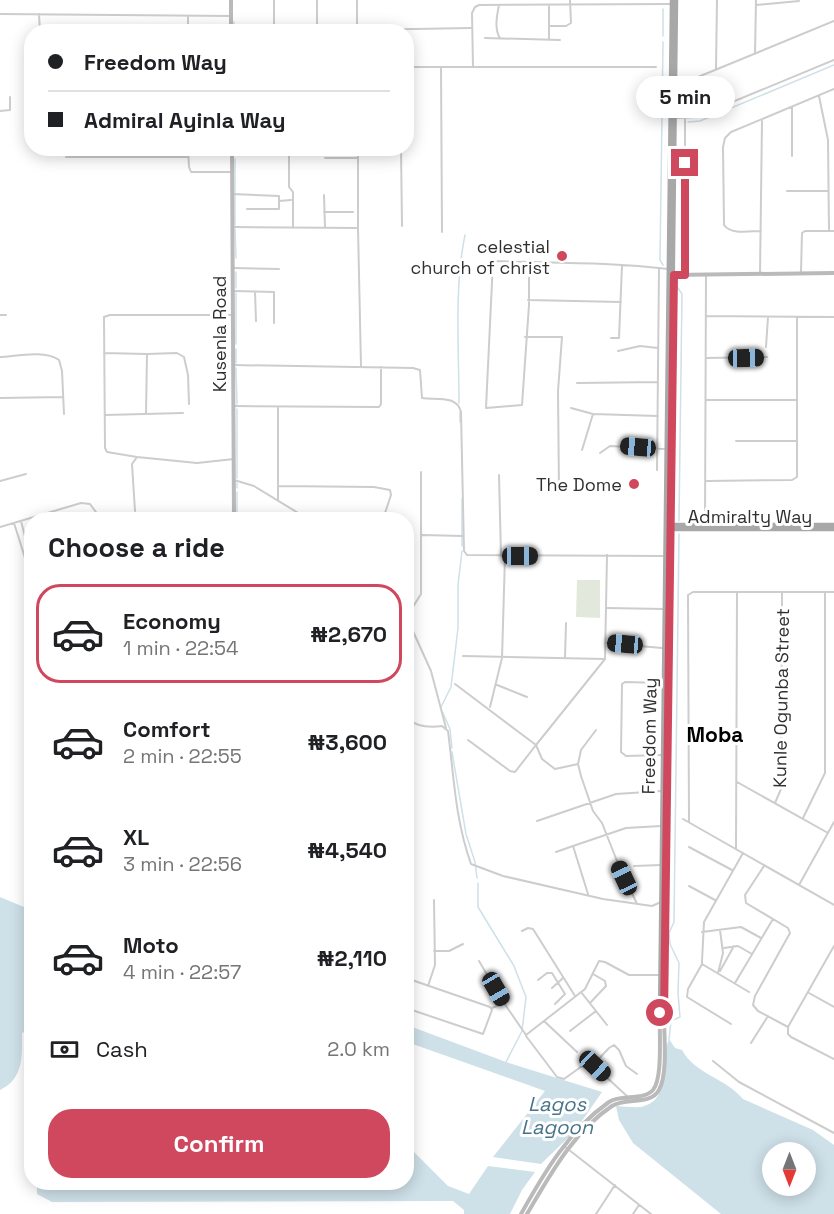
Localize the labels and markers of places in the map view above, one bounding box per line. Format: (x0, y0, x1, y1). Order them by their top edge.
place label: celestial church of christ (411, 235, 550, 279)
marker: celestial church of christ (555, 249, 569, 263)
place label: The Dome (536, 473, 622, 496)
marker: The Dome (627, 477, 641, 491)

